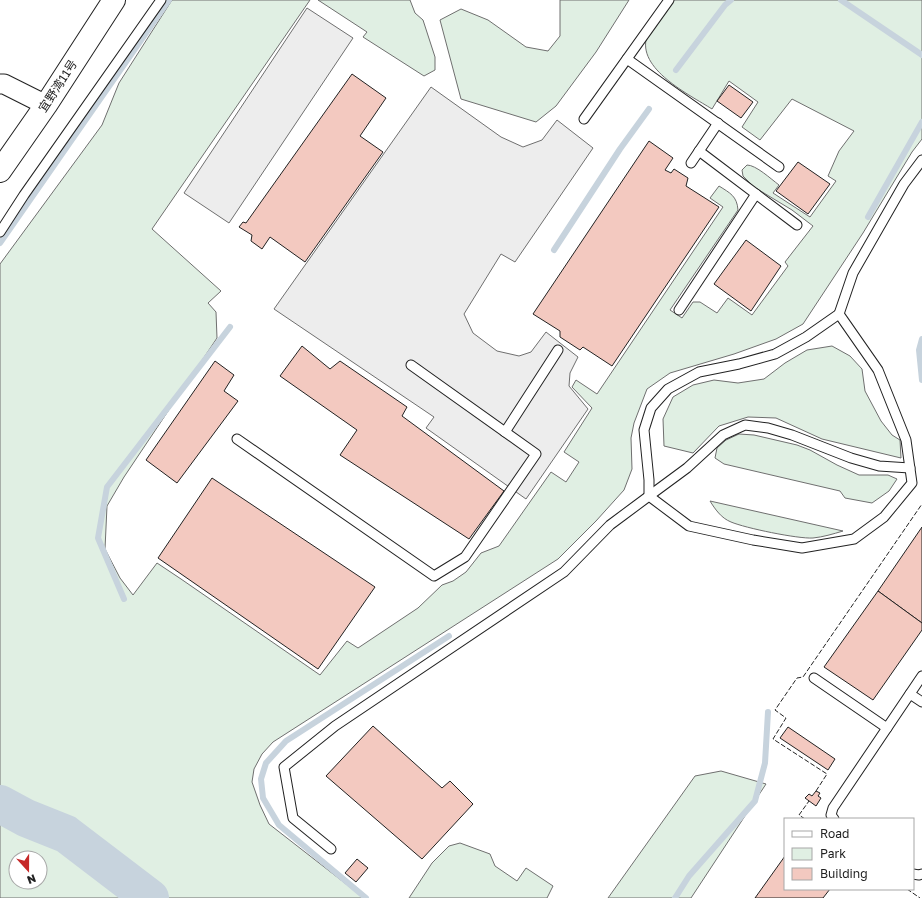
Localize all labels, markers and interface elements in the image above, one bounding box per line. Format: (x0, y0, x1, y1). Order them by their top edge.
street label: 宜野湾11号 (35, 57, 80, 115)
legend (784, 818, 914, 890)
text: Road (820, 826, 849, 841)
text: Park (820, 846, 846, 861)
north arrow (8, 850, 48, 890)
text: Building (820, 866, 868, 881)
text: N (26, 872, 38, 887)

